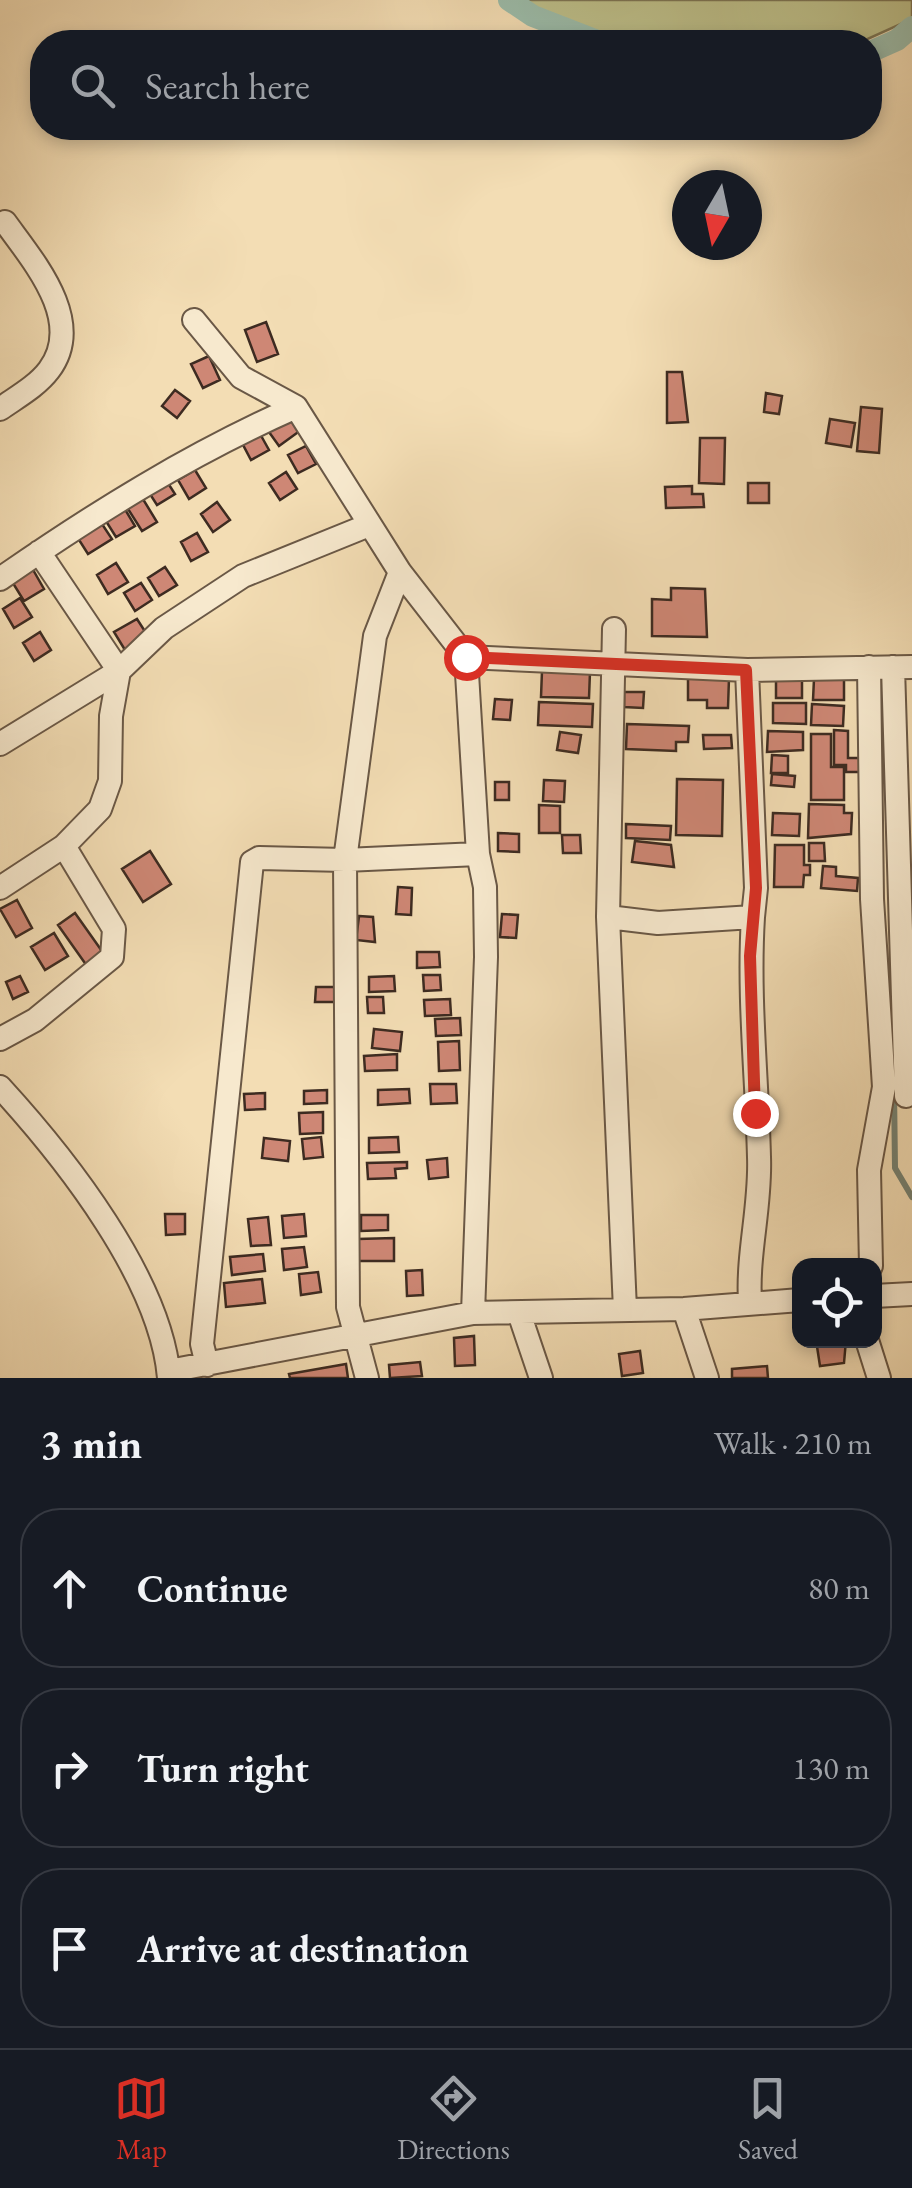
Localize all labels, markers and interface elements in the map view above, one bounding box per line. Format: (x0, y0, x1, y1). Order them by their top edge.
search box (30, 30, 882, 140)
icon: search (65, 58, 120, 113)
text: Search here (145, 61, 310, 110)
north arrow (672, 170, 762, 260)
route start (444, 635, 490, 681)
route end (733, 1091, 779, 1137)
map controls (792, 1258, 882, 1348)
button: locate (792, 1258, 882, 1348)
text: 3 min (40, 1416, 142, 1471)
text: Walk · 210 m (714, 1422, 872, 1464)
icon: ahead (42, 1561, 97, 1616)
text: Continue (137, 1564, 288, 1613)
text: 80 m (808, 1567, 870, 1609)
icon: right (42, 1741, 97, 1796)
text: Turn right (137, 1744, 309, 1793)
text: 130 m (793, 1747, 870, 1789)
icon: arrive (42, 1921, 97, 1976)
text: Arrive at destination (137, 1924, 469, 1973)
tab: Map (114, 2071, 169, 2167)
tab: Directions (397, 2071, 510, 2167)
tab: Saved (738, 2071, 798, 2167)

